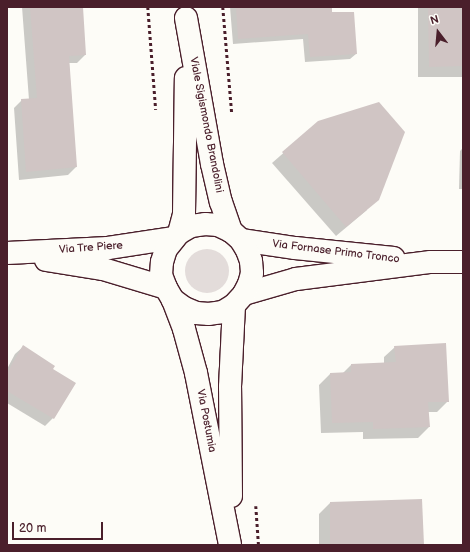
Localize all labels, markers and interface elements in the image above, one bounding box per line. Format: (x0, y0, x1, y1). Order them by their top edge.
north arrow (418, 12, 458, 52)
text: N (429, 13, 440, 27)
street label: Viale Sigismondo Brandolini (186, 56, 226, 194)
street label: Via Fornase Primo Tronco (271, 238, 401, 266)
street label: Via Tre Piere (59, 239, 123, 257)
street label: Via Postumia (193, 388, 219, 454)
scale bar (14, 514, 105, 540)
text: 20 m (19, 521, 46, 536)

